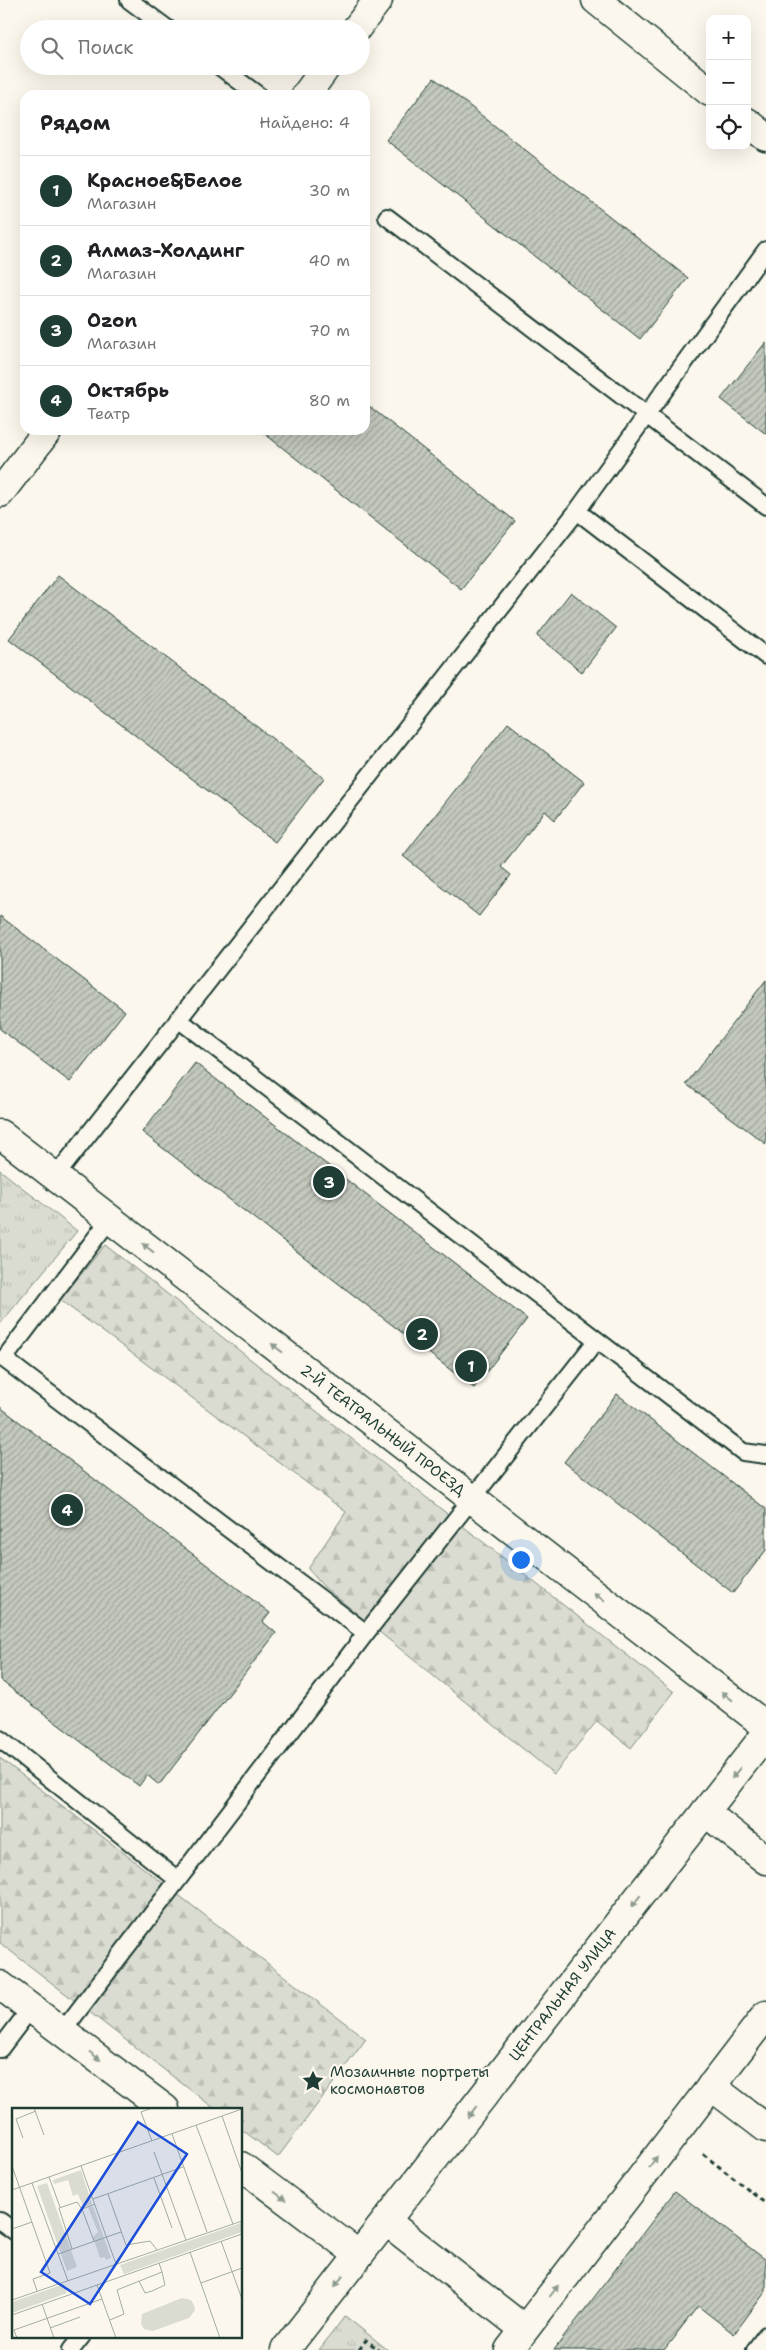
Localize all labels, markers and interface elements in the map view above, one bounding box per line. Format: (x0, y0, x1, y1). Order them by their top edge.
map controls (706, 15, 751, 150)
button: + (706, 15, 751, 60)
search box (20, 20, 370, 75)
icon: search (38, 34, 66, 62)
text: Поиск (78, 35, 133, 60)
button: − (706, 60, 751, 105)
button: locate (706, 105, 751, 150)
text: Рядом (40, 109, 110, 137)
text: Найдено: 4 (259, 112, 350, 133)
text: Красное&Белое (87, 168, 242, 193)
text: 1 (52, 180, 60, 201)
text: 30 m (309, 180, 350, 201)
text: Магазин (87, 193, 156, 214)
text: Алмаз-Холдинг (87, 238, 244, 263)
text: 2 (50, 250, 62, 271)
text: 40 m (308, 250, 350, 271)
text: Магазин (87, 263, 156, 284)
text: Ozon (87, 308, 137, 333)
text: 3 (50, 320, 62, 341)
text: 70 m (309, 320, 350, 341)
text: Магазин (87, 333, 156, 354)
text: Октябрь (87, 378, 169, 403)
text: 4 (50, 390, 62, 411)
text: 80 m (309, 390, 350, 411)
text: Театр (87, 403, 130, 424)
pin: 3 (313, 1163, 345, 1201)
one-way arrow (142, 1243, 155, 1254)
pin: 2 (406, 1315, 438, 1353)
one-way arrow (271, 1342, 284, 1353)
pin: 1 (455, 1347, 487, 1385)
street label: 2-Й ТЕАТРАЛЬНЫЙ ПРОЕЗД (296, 1360, 470, 1501)
pin: 4 (51, 1491, 83, 1529)
your location (508, 1547, 534, 1573)
one-way arrow (592, 1592, 606, 1602)
one-way arrow (721, 1691, 734, 1702)
one-way arrow (731, 1766, 741, 1779)
one-way arrow (631, 1894, 641, 1908)
street label: ЦЕНТРАЛЬНАЯ УЛИЦА (504, 1924, 621, 2065)
one-way arrow (88, 2051, 101, 2062)
place label: Мозаичные портреты космонавтов (330, 2062, 489, 2099)
place icon: Мозаичные портреты космонавтов (300, 2068, 326, 2094)
one-way arrow (466, 2105, 477, 2118)
inset map (12, 2108, 242, 2338)
one-way arrow (647, 2156, 658, 2169)
one-way arrow (273, 2190, 286, 2201)
one-way arrow (334, 2274, 344, 2288)
one-way arrow (549, 2284, 559, 2298)

